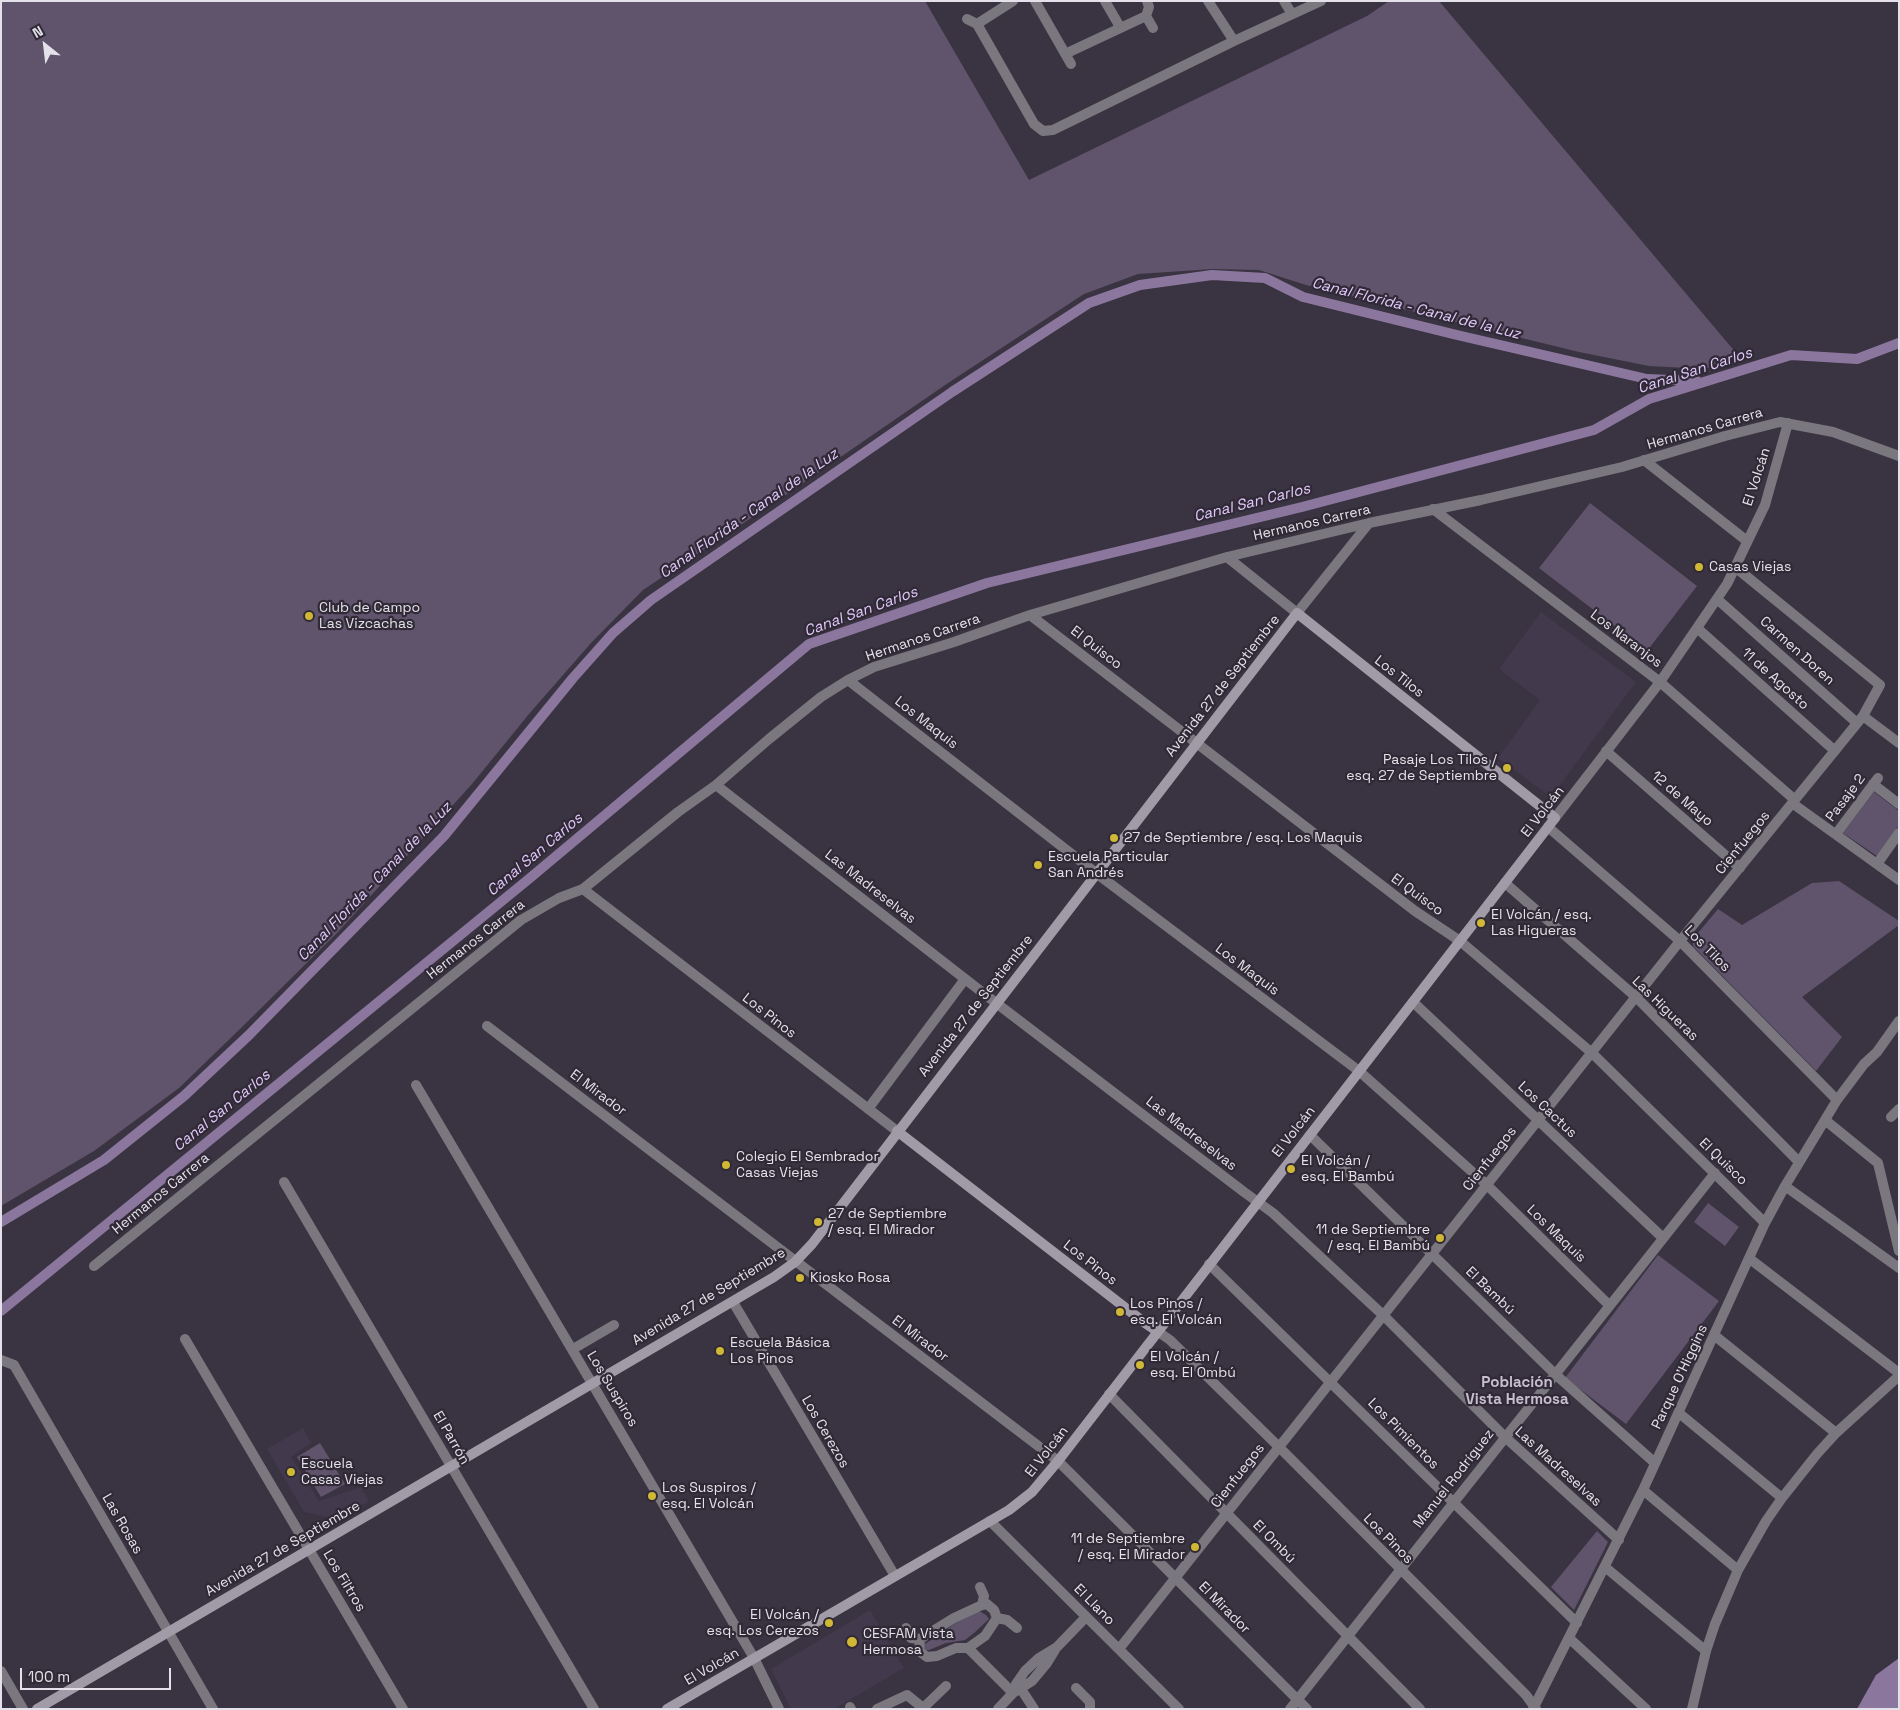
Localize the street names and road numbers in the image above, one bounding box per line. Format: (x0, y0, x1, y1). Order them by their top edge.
street label: Hermanos Carrera (1645, 404, 1765, 454)
street label: El Volcán (1740, 446, 1774, 508)
street label: Hermanos Carrera (1252, 501, 1372, 545)
street label: Los Naranjos (1587, 606, 1665, 672)
street label: Hermanos Carrera (864, 611, 982, 665)
street label: Avenida 27 de Septiembre (1162, 612, 1284, 760)
street label: Carmen Doren (1756, 613, 1838, 689)
street label: El Quisco (1067, 623, 1125, 673)
street label: 11 de Agosto (1738, 644, 1812, 714)
street label: Los Tilos (1371, 652, 1427, 702)
street label: Los Maquis (891, 693, 961, 753)
street label: 12 de Mayo (1648, 768, 1716, 830)
street label: Pasaje 2 (1823, 771, 1869, 825)
street label: El Volcán (1518, 783, 1568, 841)
street label: Cienfuegos (1712, 808, 1774, 878)
street label: Las Madreselvas (821, 846, 919, 928)
street label: El Quisco (1388, 870, 1446, 920)
street label: Hermanos Carrera (424, 897, 528, 983)
street label: Los Tilos (1680, 922, 1734, 976)
street label: Avenida 27 de Septiembre (915, 932, 1037, 1080)
street label: Los Maquis (1212, 941, 1282, 999)
street label: Las Higueras (1628, 973, 1702, 1045)
street label: Los Pinos (739, 990, 799, 1042)
street label: El Mirador (566, 1066, 630, 1120)
street label: Los Cactus (1514, 1078, 1580, 1142)
street label: Las Madreselvas (1142, 1093, 1240, 1175)
street label: El Volcán (1269, 1103, 1319, 1161)
street label: Cienfuegos (1460, 1123, 1520, 1195)
street label: El Quisco (1695, 1135, 1751, 1189)
street label: Hermanos Carrera (109, 1150, 213, 1238)
street label: Los Maquis (1523, 1202, 1589, 1266)
street label: Los Pinos (1060, 1237, 1120, 1289)
street label: Avenida 27 de Septiembre (629, 1245, 789, 1349)
street label: El Bambú (1462, 1263, 1518, 1319)
street label: El Mirador (888, 1312, 952, 1366)
street label: Parque O'Higgins (1648, 1322, 1712, 1432)
street label: Los Suspiros (583, 1348, 641, 1430)
street label: Los Cerezos (798, 1393, 852, 1471)
street label: Los Pimientos (1364, 1395, 1442, 1473)
street label: El Parrón (429, 1408, 473, 1468)
street label: El Volcán (1022, 1423, 1072, 1481)
street label: Las Madreselvas (1511, 1424, 1605, 1510)
street label: Manuel Rodríguez (1410, 1426, 1498, 1532)
street label: Cienfuegos (1208, 1440, 1268, 1512)
street label: Las Rosas (98, 1491, 146, 1557)
street label: Avenida 27 de Septiembre (203, 1498, 363, 1600)
street label: Los Pinos (1360, 1511, 1416, 1567)
street label: El Ombú (1249, 1517, 1299, 1567)
street label: Los Filtros (319, 1547, 369, 1615)
street label: El Mirador (1195, 1579, 1253, 1637)
street label: El Llano (1070, 1581, 1118, 1629)
street label: El Volcán (682, 1645, 742, 1689)

